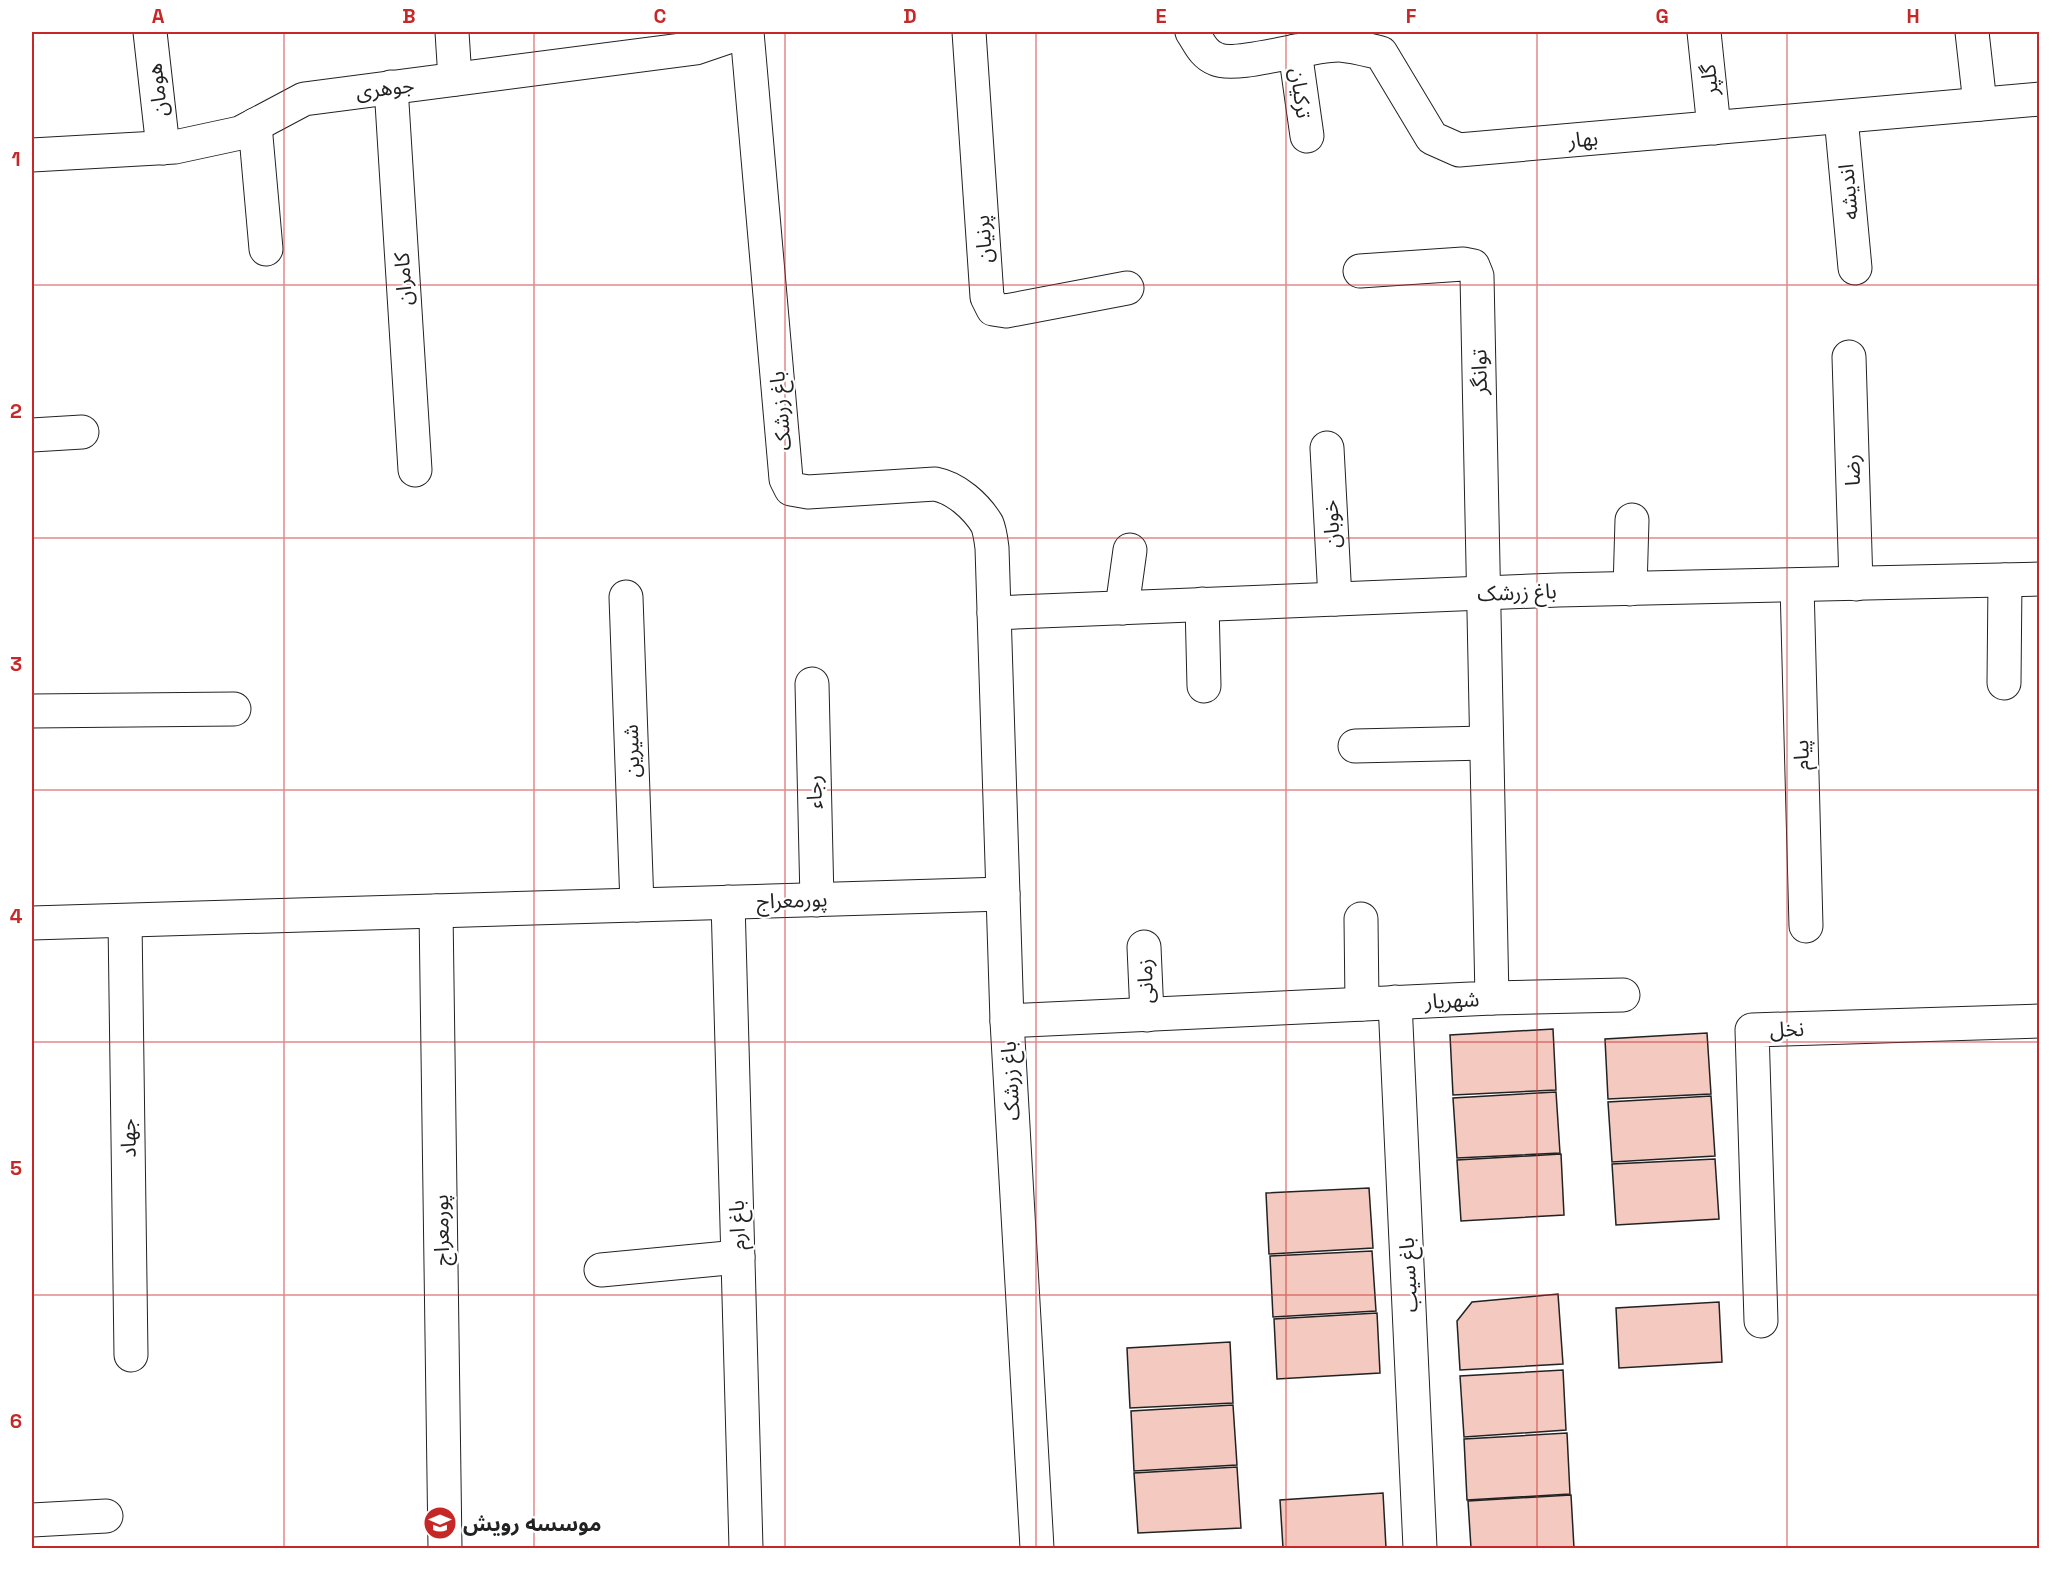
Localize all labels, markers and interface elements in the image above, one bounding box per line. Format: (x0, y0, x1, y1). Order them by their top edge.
text: A (152, 3, 165, 29)
text: B (402, 3, 416, 29)
text: C (654, 3, 667, 29)
text: D (903, 3, 917, 29)
text: E (1155, 3, 1167, 29)
text: F (1406, 3, 1417, 29)
text: G (1655, 3, 1669, 29)
text: H (1906, 3, 1920, 29)
street label: هومان (140, 62, 174, 118)
street label: گلپر (1694, 63, 1724, 98)
street label: ترکیان (1284, 66, 1318, 120)
street label: جوهری (354, 71, 416, 105)
street label: بهار (1566, 124, 1599, 154)
text: 1 (11, 146, 21, 172)
street label: اندیشه (1832, 163, 1864, 221)
street label: پرنیان (968, 214, 998, 264)
street label: کامران (388, 251, 418, 306)
street label: توانگر (1465, 349, 1493, 396)
street label: باغ زرشک (763, 370, 799, 452)
text: 2 (10, 398, 22, 424)
street label: رضا (1838, 453, 1866, 487)
street label: خوبان (1316, 499, 1346, 549)
street label: باغ زرشک (1477, 577, 1557, 609)
text: 3 (10, 651, 22, 677)
street label: شیرین (617, 724, 645, 778)
street label: پیام (1787, 739, 1818, 771)
street label: رجاء (800, 775, 828, 809)
street label: پورمعراج (756, 885, 828, 917)
text: 4 (10, 903, 23, 929)
street label: زمانی (1131, 958, 1159, 1004)
street label: شهریار (1423, 985, 1480, 1015)
street label: نخل (1769, 1015, 1805, 1043)
street label: باغ زرشک (994, 1040, 1028, 1121)
street label: جهاد (114, 1118, 142, 1158)
text: 5 (10, 1155, 22, 1181)
street label: پورمعراج (427, 1194, 457, 1266)
street label: باغ ارم (723, 1200, 754, 1250)
street label: باغ سیب (1393, 1237, 1425, 1313)
text: 6 (10, 1408, 22, 1434)
school or university icon: موسسه رویش (422, 1505, 458, 1541)
place label: موسسه رویش (463, 1510, 601, 1537)

